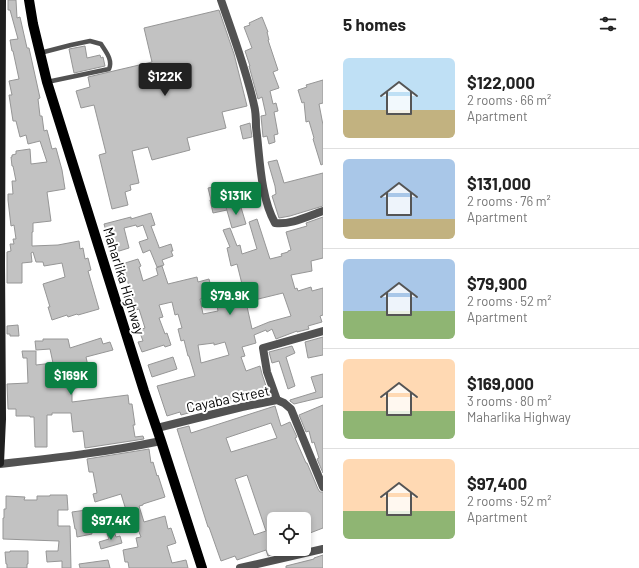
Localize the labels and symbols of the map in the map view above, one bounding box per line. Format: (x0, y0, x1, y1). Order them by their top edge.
pin: $122K (137, 63, 193, 97)
pin: $131K (208, 182, 264, 216)
street label: Maharlika Highway (100, 225, 149, 337)
pin: $79.9K (197, 282, 263, 316)
pin: $169K (43, 362, 99, 396)
street label: Cayaba Street (185, 381, 271, 416)
pin: $97.4K (78, 507, 144, 541)

